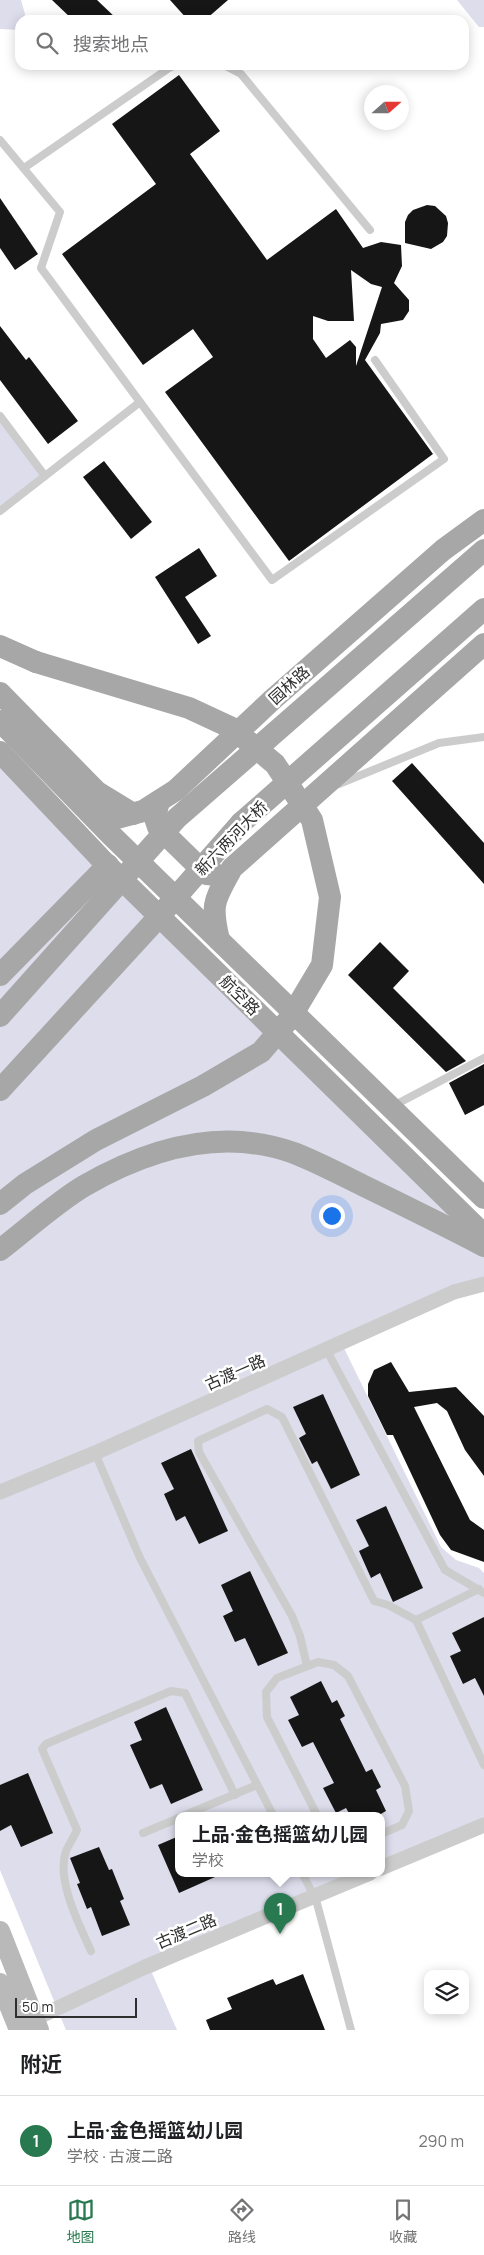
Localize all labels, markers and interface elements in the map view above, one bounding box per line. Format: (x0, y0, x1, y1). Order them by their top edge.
search box (15, 15, 469, 70)
icon: search (33, 29, 61, 57)
text: 搜索地点 (73, 31, 149, 57)
north arrow (364, 85, 409, 130)
street label: 园林路 (264, 661, 314, 709)
street label: 新六两河大桥 (190, 796, 272, 880)
street label: 航空路 (215, 970, 265, 1020)
your location (319, 1203, 345, 1229)
street label: 古渡一路 (201, 1349, 269, 1395)
popup (175, 1812, 385, 1877)
text: 上品·金色摇篮幼儿园 (192, 1821, 368, 1847)
text: 学校 (192, 1849, 224, 1871)
pin: 1 (264, 1893, 296, 1934)
street label: 古渡二路 (152, 1908, 220, 1954)
map controls (424, 1970, 469, 2015)
button: layers (424, 1970, 469, 2015)
scale bar (15, 1995, 138, 2018)
text: 50 m (22, 1997, 53, 2016)
text: 附近 (20, 2050, 62, 2078)
text: 上品·金色摇篮幼儿园 (67, 2117, 243, 2143)
text: 1 (32, 2130, 40, 2152)
text: 290 m (418, 2130, 464, 2152)
text: 学校 · 古渡二路 (67, 2145, 173, 2167)
tab: 地图 (67, 2196, 95, 2246)
tab: 路线 (228, 2196, 256, 2246)
tab: 收藏 (389, 2196, 417, 2246)

